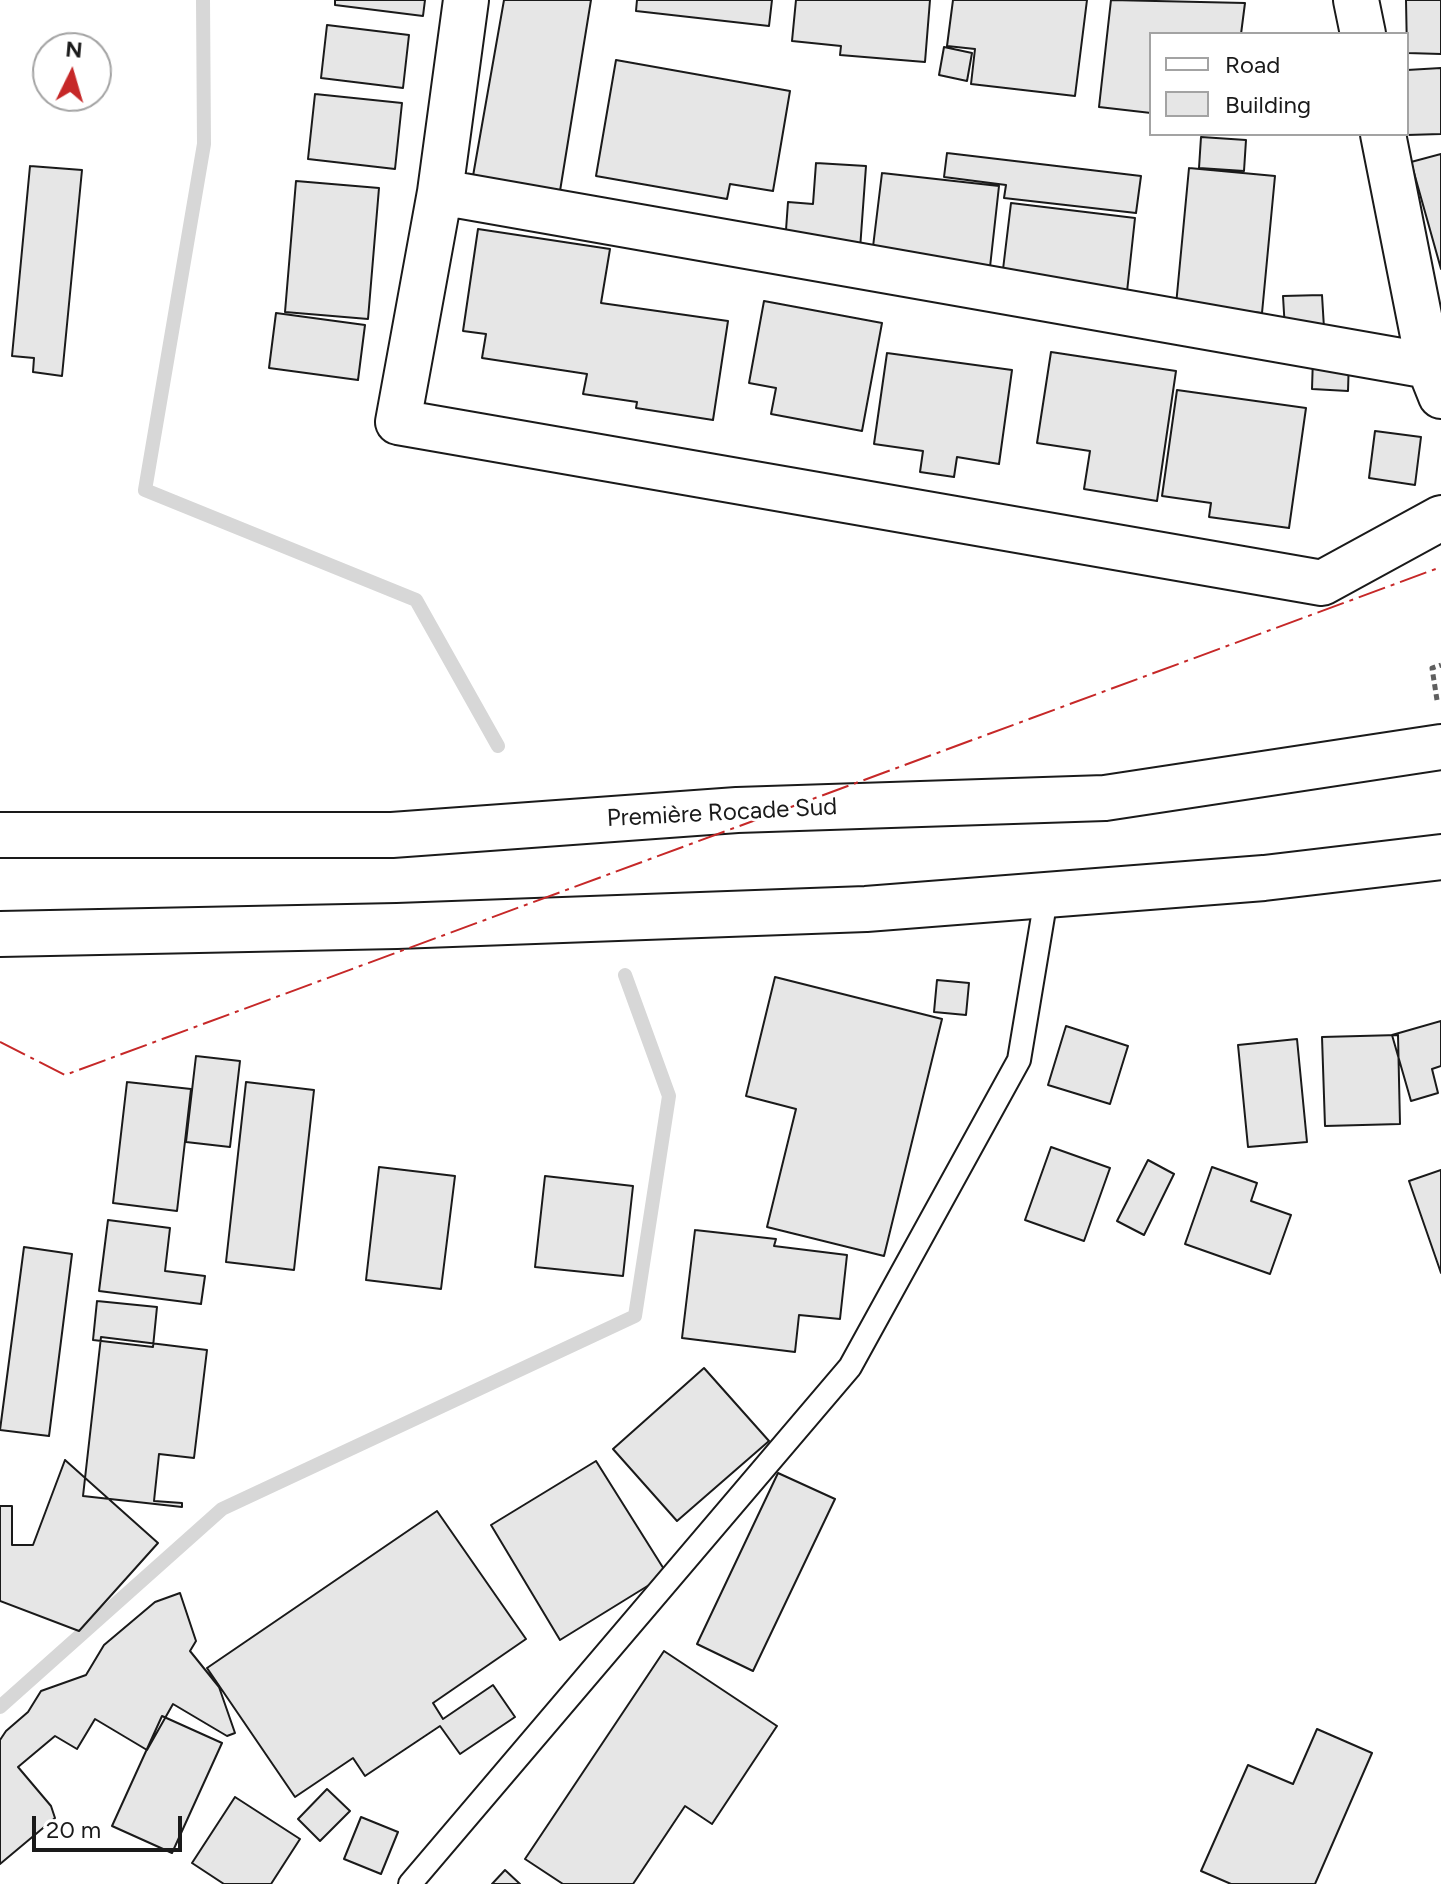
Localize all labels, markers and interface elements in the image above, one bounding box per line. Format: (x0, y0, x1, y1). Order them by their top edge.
north arrow (32, 32, 112, 112)
legend (1149, 32, 1409, 136)
text: N (64, 35, 84, 64)
text: Road (1225, 50, 1280, 79)
text: Building (1225, 90, 1311, 119)
street label: Première Rocade Sud (606, 793, 838, 833)
scale bar (36, 1800, 186, 1850)
text: 20 m (46, 1815, 101, 1844)

